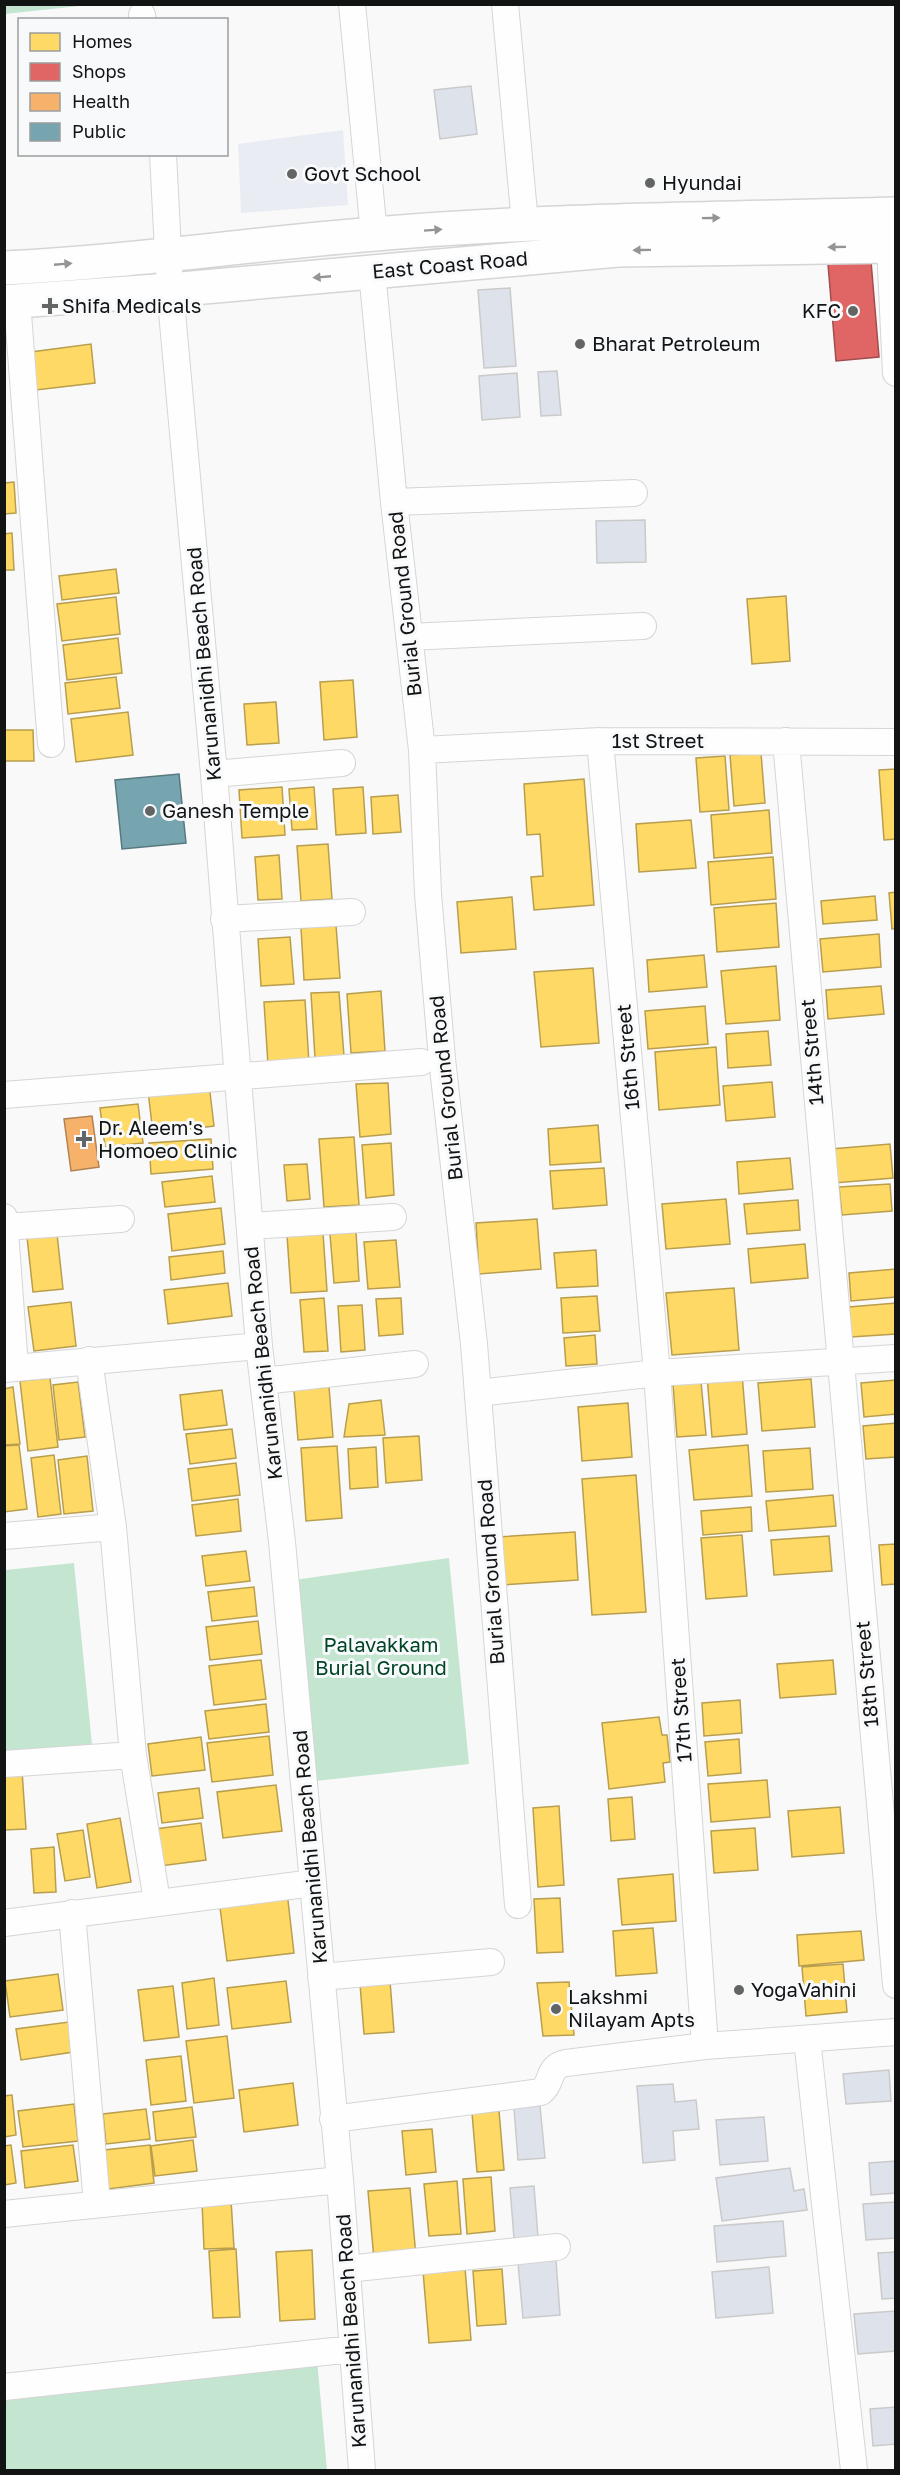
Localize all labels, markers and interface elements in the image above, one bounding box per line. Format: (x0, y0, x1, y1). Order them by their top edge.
legend (18, 18, 228, 156)
text: Homes (72, 30, 132, 52)
text: Shops (72, 60, 126, 82)
text: Health (72, 90, 130, 112)
text: Public (72, 120, 126, 142)
place label: Govt School (304, 161, 421, 185)
marker: Govt School (285, 167, 299, 181)
place label: Hyundai (662, 170, 742, 194)
marker: Hyundai (643, 176, 657, 190)
one-way arrow (702, 213, 721, 222)
one-way arrow (423, 225, 442, 234)
one-way arrow (828, 242, 847, 251)
street label: East Coast Road (371, 245, 529, 283)
one-way arrow (633, 245, 652, 254)
one-way arrow (53, 259, 72, 269)
one-way arrow (313, 272, 332, 282)
place label: Shifa Medicals (62, 293, 201, 317)
place label: KFC (802, 298, 841, 322)
marker: Shifa Medicals (43, 299, 57, 313)
marker: KFC (846, 304, 860, 318)
place label: Bharat Petroleum (592, 331, 760, 355)
marker: Bharat Petroleum (573, 337, 587, 351)
street label: Burial Ground Road (382, 510, 426, 698)
street label: Karunanidhi Beach Road (181, 546, 225, 782)
street label: 1st Street (612, 728, 704, 752)
place label: Ganesh Temple (162, 798, 309, 822)
marker: Ganesh Temple (143, 804, 157, 818)
street label: Burial Ground Road (423, 994, 467, 1182)
street label: 14th Street (794, 998, 828, 1106)
street label: 16th Street (610, 1003, 644, 1111)
place label: Dr. Aleem's Homoeo Clinic (98, 1115, 238, 1162)
marker: Dr. Aleem's Homoeo Clinic (75, 1130, 93, 1148)
street label: Karunanidhi Beach Road (238, 1245, 286, 1481)
street label: Burial Ground Road (472, 1479, 508, 1666)
street label: 18th Street (849, 1620, 883, 1728)
park label: Palavakkam Burial Ground (315, 1632, 447, 1679)
street label: 17th Street (664, 1657, 696, 1763)
street label: Karunanidhi Beach Road (287, 1729, 331, 1965)
place label: YogaVahini (751, 1977, 857, 2001)
marker: YogaVahini (732, 1983, 746, 1997)
place label: Lakshmi Nilayam Apts (568, 1984, 695, 2031)
marker: Lakshmi Nilayam Apts (549, 2002, 563, 2016)
street label: Karunanidhi Beach Road (330, 2213, 370, 2449)

